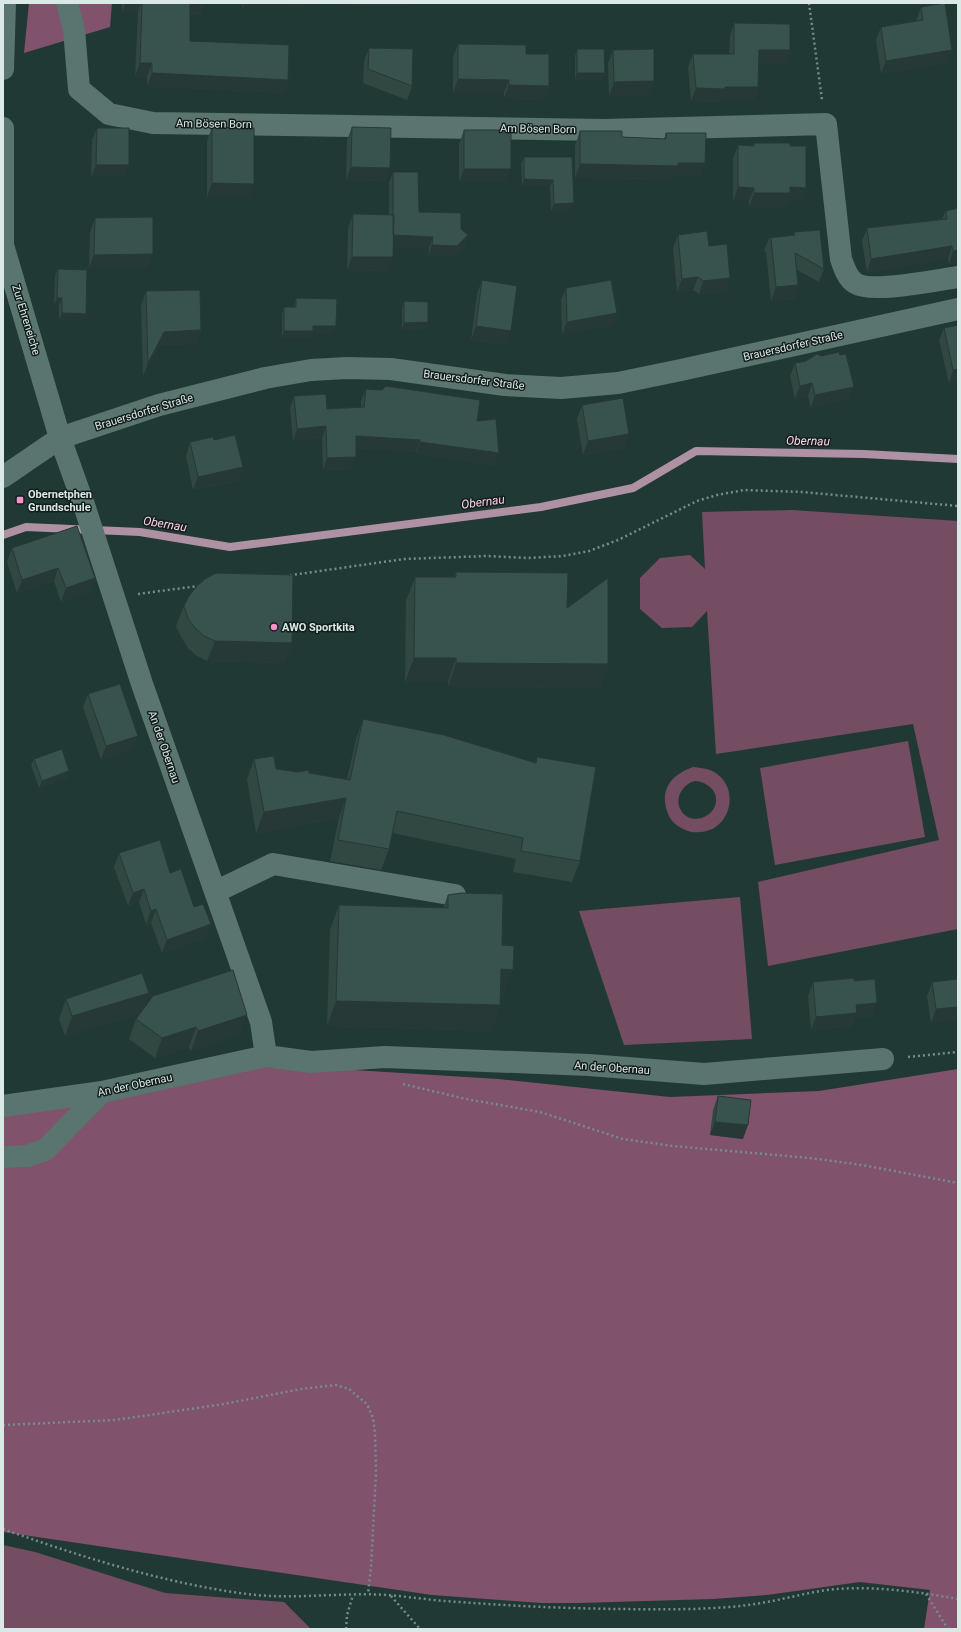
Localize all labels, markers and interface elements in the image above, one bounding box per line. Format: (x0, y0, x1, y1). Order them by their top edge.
street label: Am Bösen Born (176, 117, 252, 131)
street label: Am Bösen Born (500, 122, 576, 136)
street label: Zur Ehreneiche (9, 283, 43, 357)
street label: Brauersdorfer Straße (742, 328, 844, 364)
street label: Brauersdorfer Straße (423, 367, 526, 393)
street label: Brauersdorfer Straße (93, 391, 195, 433)
water label: Obernau (786, 434, 831, 448)
place label: Obernetphen Grundschule (28, 488, 92, 514)
water label: Obernau (460, 492, 506, 512)
marker: Obernetphen Grundschule (15, 495, 25, 505)
water label: Obernau (142, 514, 188, 534)
place label: AWO Sportkita (282, 621, 355, 634)
marker: AWO Sportkita (269, 622, 279, 632)
street label: An der Obernau (145, 709, 183, 785)
street label: An der Obernau (574, 1059, 650, 1077)
street label: An der Obernau (97, 1071, 173, 1099)

